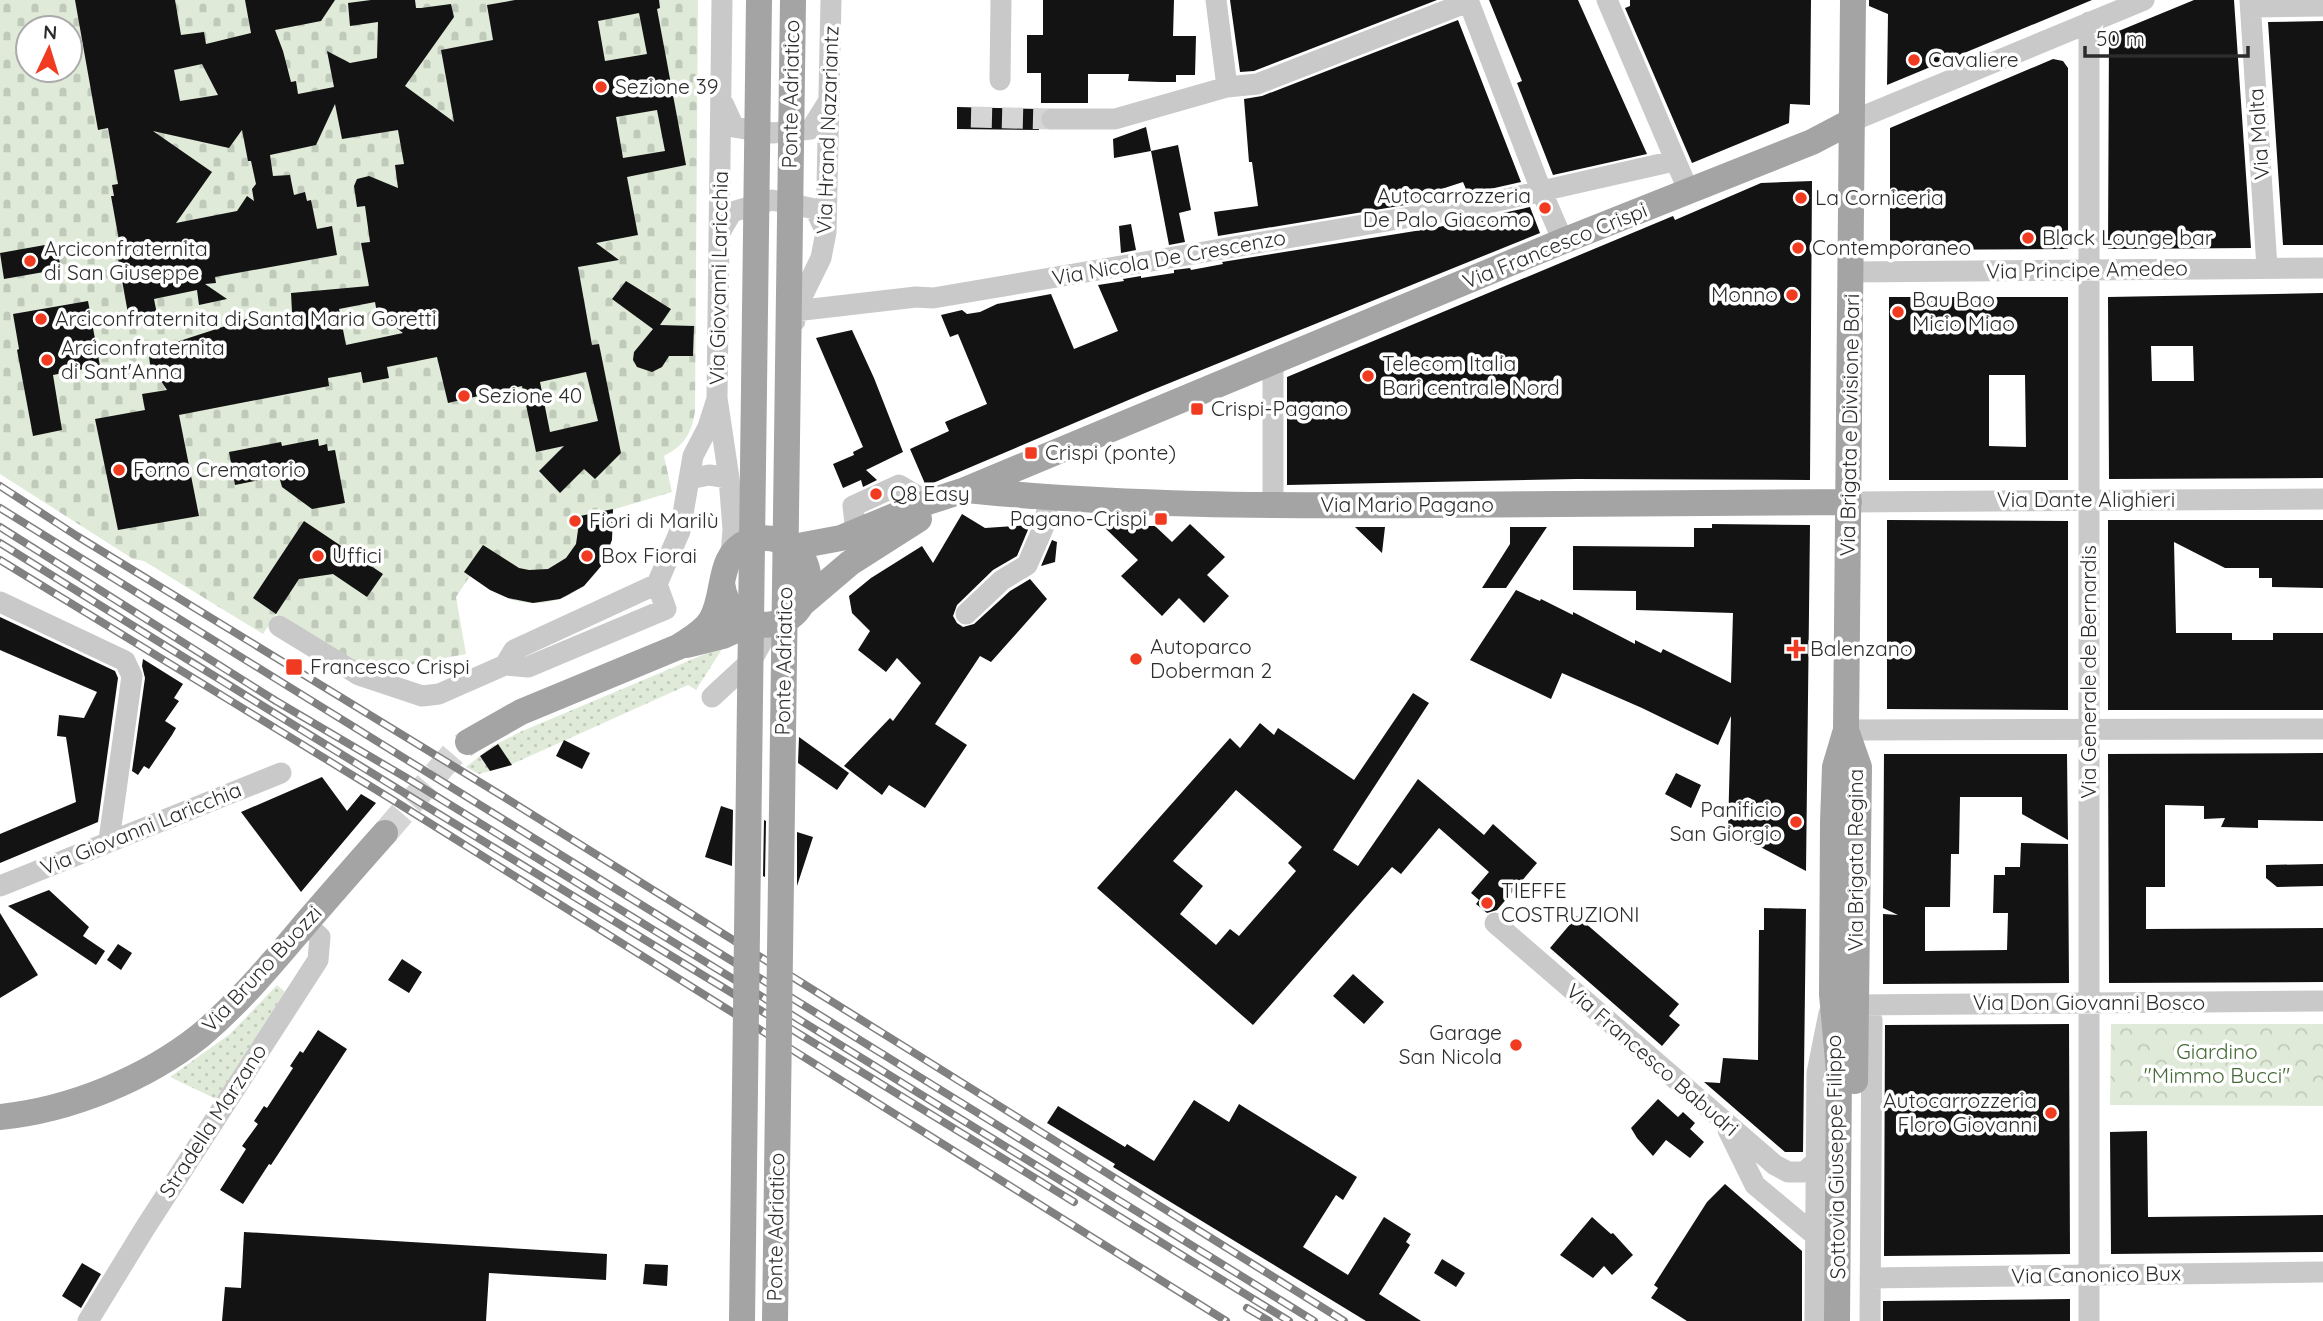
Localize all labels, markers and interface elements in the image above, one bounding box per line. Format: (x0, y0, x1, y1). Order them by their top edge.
north arrow (14, 14, 84, 84)
scale bar (2085, 14, 2248, 58)
street label: Ponte Adriatico (776, 19, 804, 168)
text: N (42, 20, 58, 44)
street label: Via Hrand Nazariantz (810, 25, 844, 235)
text: 50 m (2096, 25, 2145, 51)
place label: Cavaliere (1928, 46, 2019, 72)
marker: Cavaliere (1906, 52, 1922, 68)
place label: Sezione 39 (615, 73, 718, 99)
marker: Sezione 39 (593, 79, 609, 95)
street label: Via Malta (2242, 87, 2274, 181)
street label: Via Giovanni Laricchia (703, 171, 733, 385)
place label: Autocarrozzeria De Palo Giacomo (1363, 182, 1531, 232)
place label: La Corniceria (1815, 184, 1944, 210)
marker: La Corniceria (1793, 190, 1809, 206)
street label: Via Francesco Crispi (1459, 196, 1651, 294)
marker: Autocarrozzeria De Palo Giacomo (1537, 200, 1553, 216)
street label: Via Nicola De Crescenzo (1050, 224, 1288, 290)
place label: Black Lounge bar (2042, 224, 2213, 250)
marker: Black Lounge bar (2020, 230, 2036, 246)
place label: Contemporaneo (1812, 234, 1971, 260)
place label: Arciconfraternita di San Giuseppe (44, 235, 208, 285)
marker: Contemporaneo (1790, 240, 1806, 256)
marker: Arciconfraternita di San Giuseppe (22, 253, 38, 269)
street label: Via Principe Amedeo (1986, 254, 2188, 284)
place label: Monno (1711, 281, 1778, 307)
place label: Bau Bao Micio Miao (1912, 286, 2015, 336)
marker: Monno (1784, 287, 1800, 303)
street label: Via Brigata e Divisione Bari (1834, 293, 1864, 557)
marker: Bau Bao Micio Miao (1890, 304, 1906, 320)
place label: Arciconfraternita di Santa Maria Goretti (55, 305, 436, 331)
marker: Arciconfraternita di Santa Maria Goretti (33, 311, 49, 327)
place label: Arciconfraternita di Sant'Anna (61, 334, 225, 384)
place label: Telecom Italia Bari centrale Nord (1382, 350, 1560, 400)
marker: Arciconfraternita di Sant'Anna (39, 352, 55, 368)
marker: Telecom Italia Bari centrale Nord (1360, 368, 1376, 384)
place label: Sezione 40 (478, 382, 582, 408)
marker: Sezione 40 (456, 388, 472, 404)
place label: Crispi-Pagano (1211, 395, 1348, 421)
marker: Crispi-Pagano (1189, 401, 1205, 417)
place label: Crispi (ponte) (1045, 439, 1176, 465)
marker: Crispi (ponte) (1023, 445, 1039, 461)
place label: Forno Crematorio (133, 456, 306, 482)
marker: Forno Crematorio (111, 462, 127, 478)
place label: Q8 Easy (890, 480, 970, 506)
marker: Q8 Easy (868, 486, 884, 502)
street label: Via Dante Alighieri (1997, 486, 2175, 512)
street label: Via Mario Pagano (1320, 491, 1494, 517)
place label: Pagano-Crispi (1010, 505, 1147, 531)
place label: Fiori di Marilù (589, 507, 719, 533)
marker: Pagano-Crispi (1153, 511, 1169, 527)
marker: Fiori di Marilù (567, 513, 583, 529)
place label: Uffici (332, 542, 382, 568)
place label: Box Fiorai (601, 542, 697, 568)
street label: Via Generale de Bernardis (2075, 545, 2101, 799)
marker: Uffici (310, 548, 326, 564)
marker: Box Fiorai (579, 548, 595, 564)
street label: Ponte Adriatico (769, 586, 797, 735)
place label: Autoparco Doberman 2 (1150, 633, 1272, 683)
place label: Balenzano (1810, 635, 1913, 661)
marker: Balenzano (1788, 641, 1804, 657)
marker: Autoparco Doberman 2 (1128, 651, 1144, 667)
place label: Francesco Crispi (310, 653, 470, 679)
marker: Francesco Crispi (284, 657, 304, 677)
street label: Via Brigata Regina (1842, 769, 1868, 951)
street label: Via Giovanni Laricchia (36, 776, 245, 880)
place label: Panificio San Giorgio (1670, 796, 1782, 846)
marker: Panificio San Giorgio (1788, 814, 1804, 830)
place label: TIEFFE COSTRUZIONI (1501, 877, 1640, 927)
marker: TIEFFE COSTRUZIONI (1479, 895, 1495, 911)
street label: Via Bruno Buozzi (196, 900, 327, 1037)
street label: Via Francesco Babudri (1561, 977, 1744, 1141)
street label: Via Don Giovanni Bosco (1973, 989, 2205, 1015)
place label: Garage San Nicola (1399, 1019, 1502, 1069)
street label: Sottovia Giuseppe Filippo (1820, 1034, 1850, 1280)
marker: Garage San Nicola (1508, 1037, 1524, 1053)
park label: Giardino "Mimmo Bucci" (2144, 1038, 2290, 1088)
street label: Stradella Marzano (153, 1039, 272, 1202)
place label: Autocarrozzeria Floro Giovanni (1883, 1087, 2037, 1137)
marker: Autocarrozzeria Floro Giovanni (2043, 1105, 2059, 1121)
street label: Ponte Adriatico (761, 1152, 789, 1301)
street label: Via Canonico Bux (2011, 1260, 2181, 1288)

